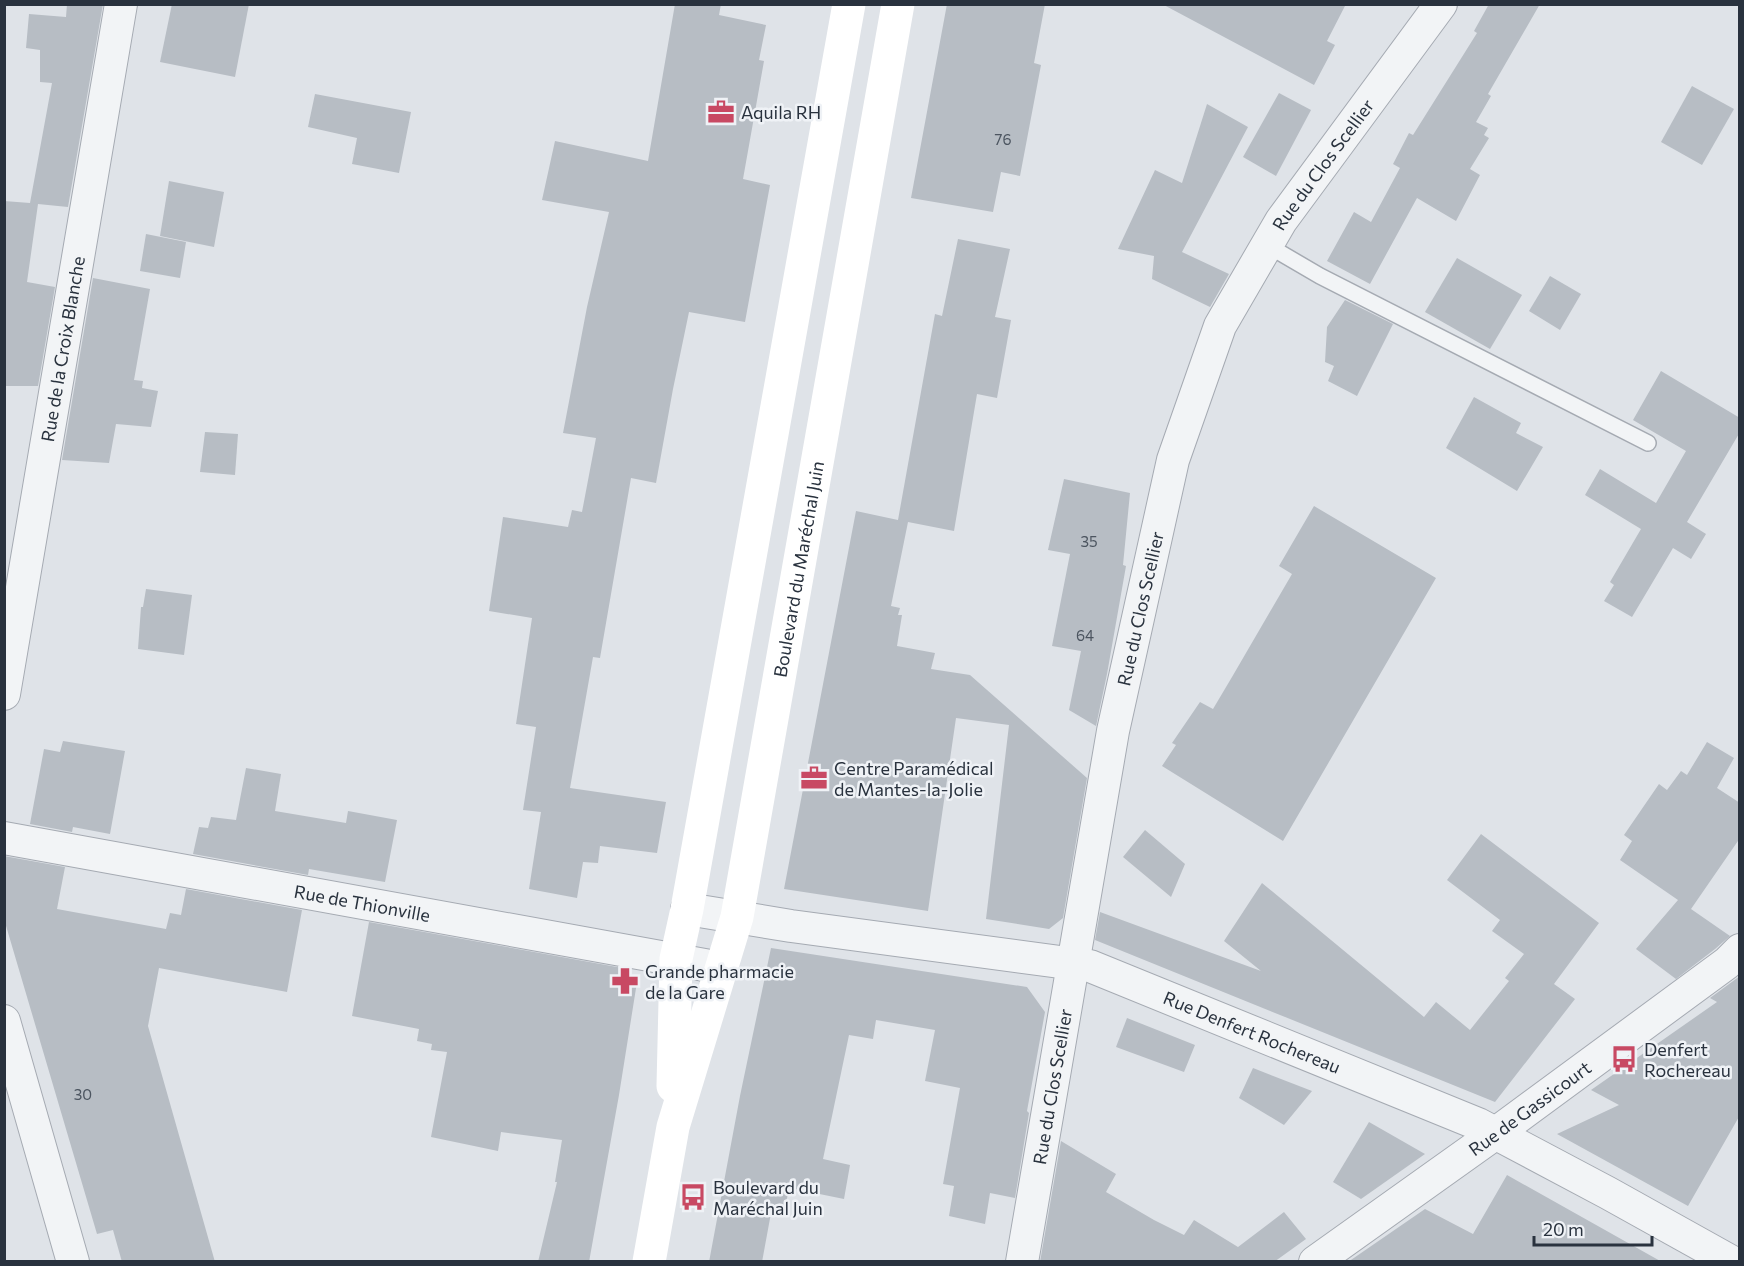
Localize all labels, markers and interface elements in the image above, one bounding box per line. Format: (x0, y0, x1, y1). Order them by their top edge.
street label: Rue du Clos Scellier (1267, 95, 1378, 234)
office icon: Aquila RH (706, 97, 736, 127)
place label: Aquila RH (741, 101, 821, 123)
house number: 76 (995, 130, 1011, 148)
street label: Rue de la Croix Blanche (36, 254, 89, 444)
street label: Boulevard du Maréchal Juin (768, 459, 828, 679)
street label: Rue du Clos Scellier (1112, 529, 1168, 688)
house number: 35 (1080, 532, 1098, 550)
house number: 64 (1076, 626, 1094, 644)
place label: Centre Paramédical de Mantes-la-Jolie (834, 757, 994, 800)
office icon: Centre Paramédical de Mantes-la-Jolie (799, 763, 829, 793)
street label: Rue de Thionville (292, 880, 432, 926)
place label: Grande pharmacie de la Gare (645, 960, 794, 1003)
pharmacy icon: Grande pharmacie de la Gare (610, 966, 640, 996)
street label: Rue Denfert Rochereau (1160, 986, 1344, 1078)
street label: Rue du Clos Scellier (1028, 1007, 1076, 1166)
place label: Denfert Rochereau (1644, 1038, 1731, 1081)
bus stop icon: Denfert Rochereau (1609, 1044, 1639, 1074)
street label: Rue de Gassicourt (1464, 1056, 1595, 1160)
house number: 30 (74, 1085, 92, 1103)
place label: Boulevard du Maréchal Juin (713, 1176, 823, 1219)
bus stop icon: Boulevard du Maréchal Juin (678, 1182, 708, 1212)
scale bar (1534, 1209, 1652, 1247)
text: 20 m (1543, 1218, 1584, 1240)

